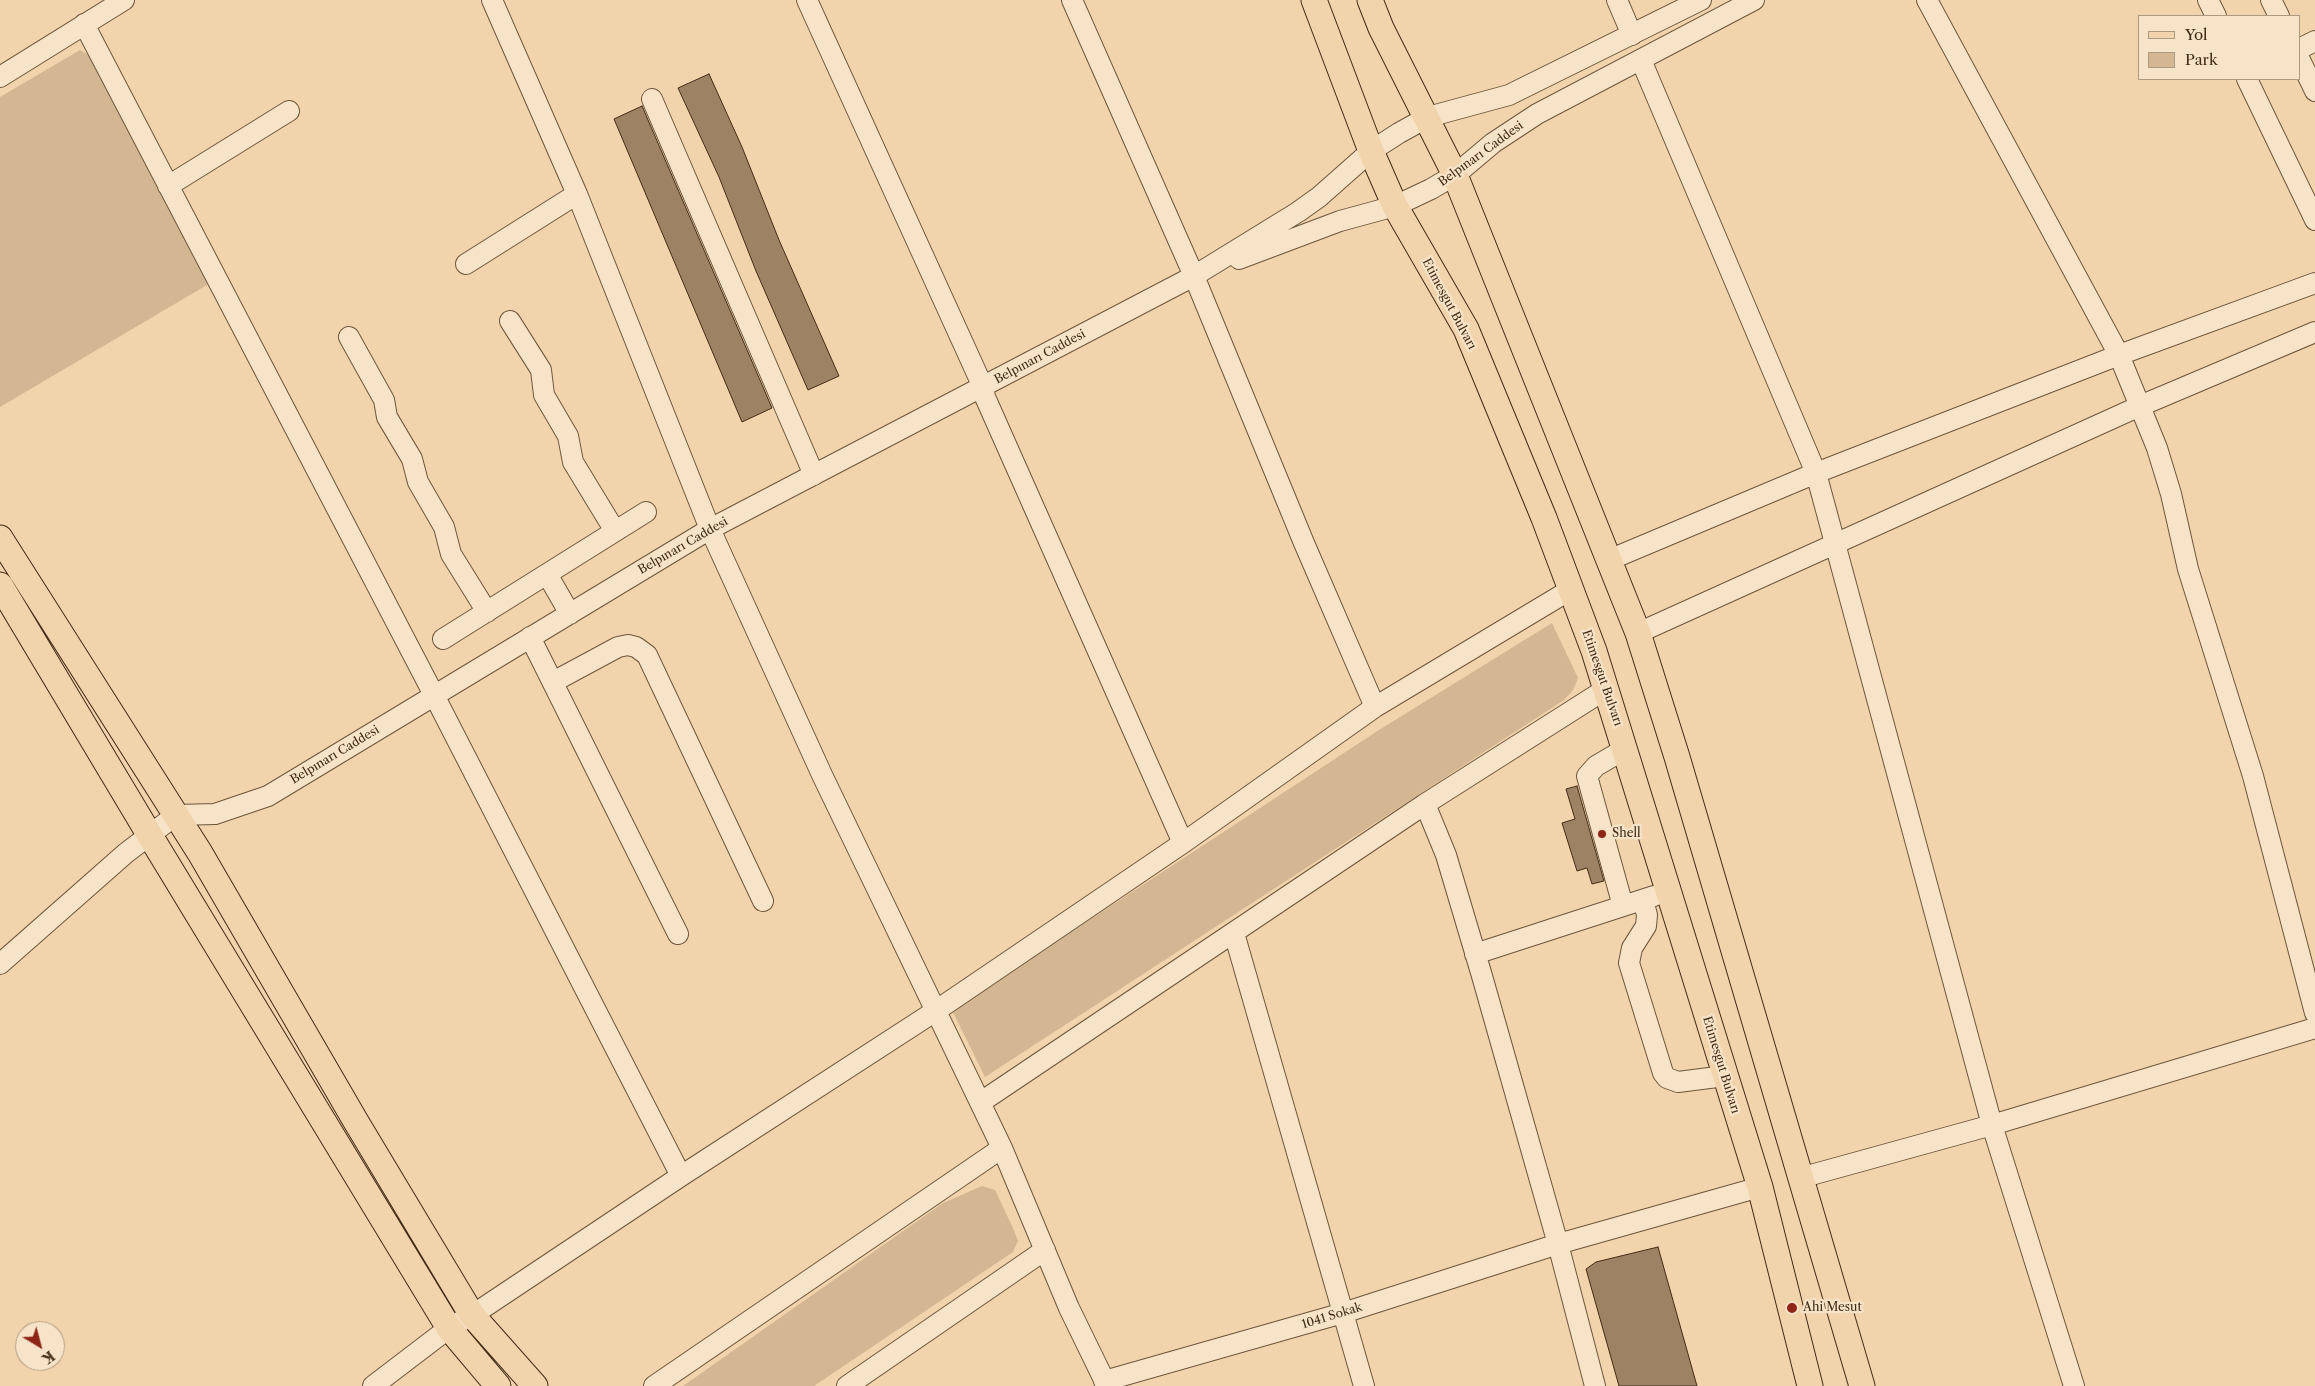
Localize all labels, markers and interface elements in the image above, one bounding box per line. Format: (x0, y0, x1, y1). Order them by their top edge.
legend (2138, 15, 2300, 80)
text: Yol (2185, 25, 2208, 44)
text: Park (2185, 50, 2218, 69)
street label: Belpınarı Caddesi (1436, 118, 1526, 190)
street label: Etimesgut Bulvarı (1419, 256, 1479, 352)
street label: Belpınarı Caddesi (992, 327, 1088, 387)
street label: Belpınarı Caddesi (636, 514, 730, 578)
street label: Etimesgut Bulvarı (1579, 628, 1625, 728)
street label: Belpınarı Caddesi (288, 723, 382, 787)
place label: Shell (1612, 827, 1641, 841)
marker: Shell (1596, 828, 1608, 840)
street label: Etimesgut Bulvarı (1699, 1015, 1743, 1115)
street label: 1041 Sokak (1300, 1300, 1364, 1332)
marker: Ahi Mesut (1785, 1301, 1799, 1315)
place label: Ahi Mesut (1803, 1301, 1862, 1315)
north arrow (15, 1321, 65, 1371)
text: K (39, 1347, 58, 1368)

